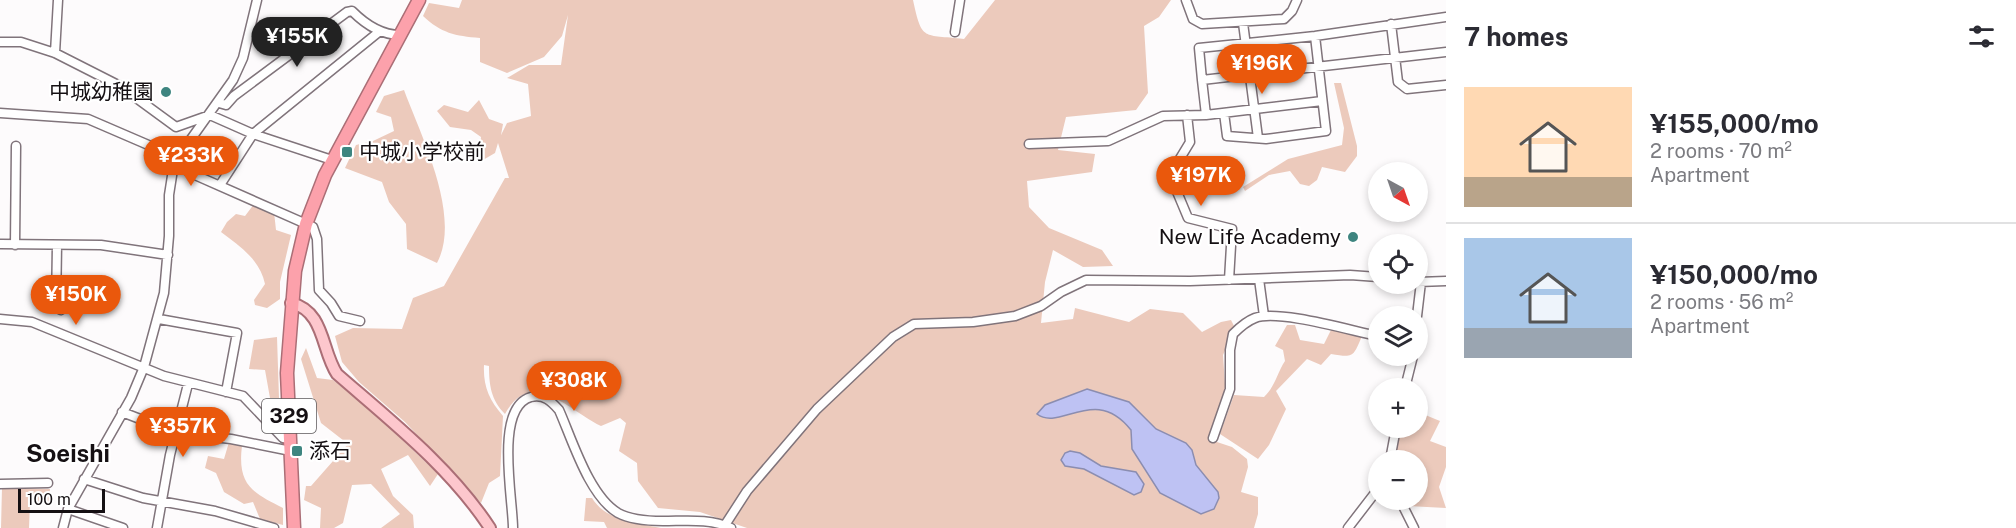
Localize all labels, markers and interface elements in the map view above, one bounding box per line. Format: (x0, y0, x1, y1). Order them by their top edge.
pin: ¥155K (255, 17, 339, 68)
icon: filters (1965, 20, 1998, 53)
text: 7 homes (1464, 21, 1568, 52)
text: ¥155K (265, 24, 329, 48)
pin: ¥196K (1220, 44, 1304, 95)
text: ¥196K (1231, 51, 1293, 75)
place label: 中城幼稚園 (49, 79, 154, 104)
marker: 中城幼稚園 (159, 85, 173, 99)
text: ¥155,000/mo (1650, 108, 1819, 139)
icon: home (1512, 111, 1584, 183)
pin: ¥233K (149, 136, 233, 187)
place label: 中城小学校前 (359, 139, 485, 164)
text: 2 rooms · 70 m² (1650, 139, 1792, 163)
text: ¥233K (158, 143, 224, 167)
marker: 中城小学校前 (340, 145, 354, 159)
pin: ¥197K (1159, 156, 1243, 207)
north arrow (1368, 162, 1428, 222)
map controls (1368, 162, 1428, 510)
text: ¥197K (1170, 163, 1232, 187)
text: Apartment (1650, 163, 1750, 187)
place label: New Life Academy (1159, 224, 1341, 249)
marker: New Life Academy (1346, 230, 1360, 244)
button: locate (1368, 234, 1428, 294)
text: ¥150,000/mo (1650, 259, 1818, 290)
icon: home (1512, 262, 1584, 334)
pin: ¥150K (34, 275, 118, 326)
text: ¥150K (45, 282, 107, 306)
text: 2 rooms · 56 m² (1650, 290, 1793, 314)
button: layers (1368, 306, 1428, 366)
text: Apartment (1650, 314, 1750, 338)
pin: ¥308K (532, 361, 616, 412)
text: ¥308K (540, 368, 608, 392)
button: + (1368, 378, 1428, 438)
road number: 329 (262, 399, 316, 433)
pin: ¥357K (141, 407, 225, 458)
text: ¥357K (150, 414, 216, 438)
place label: 添石 (309, 438, 351, 463)
district label: Soeishi (26, 439, 110, 467)
marker: 添石 (290, 444, 304, 458)
button: − (1368, 450, 1428, 510)
scale bar (18, 486, 105, 514)
text: 100 m (27, 490, 71, 509)

